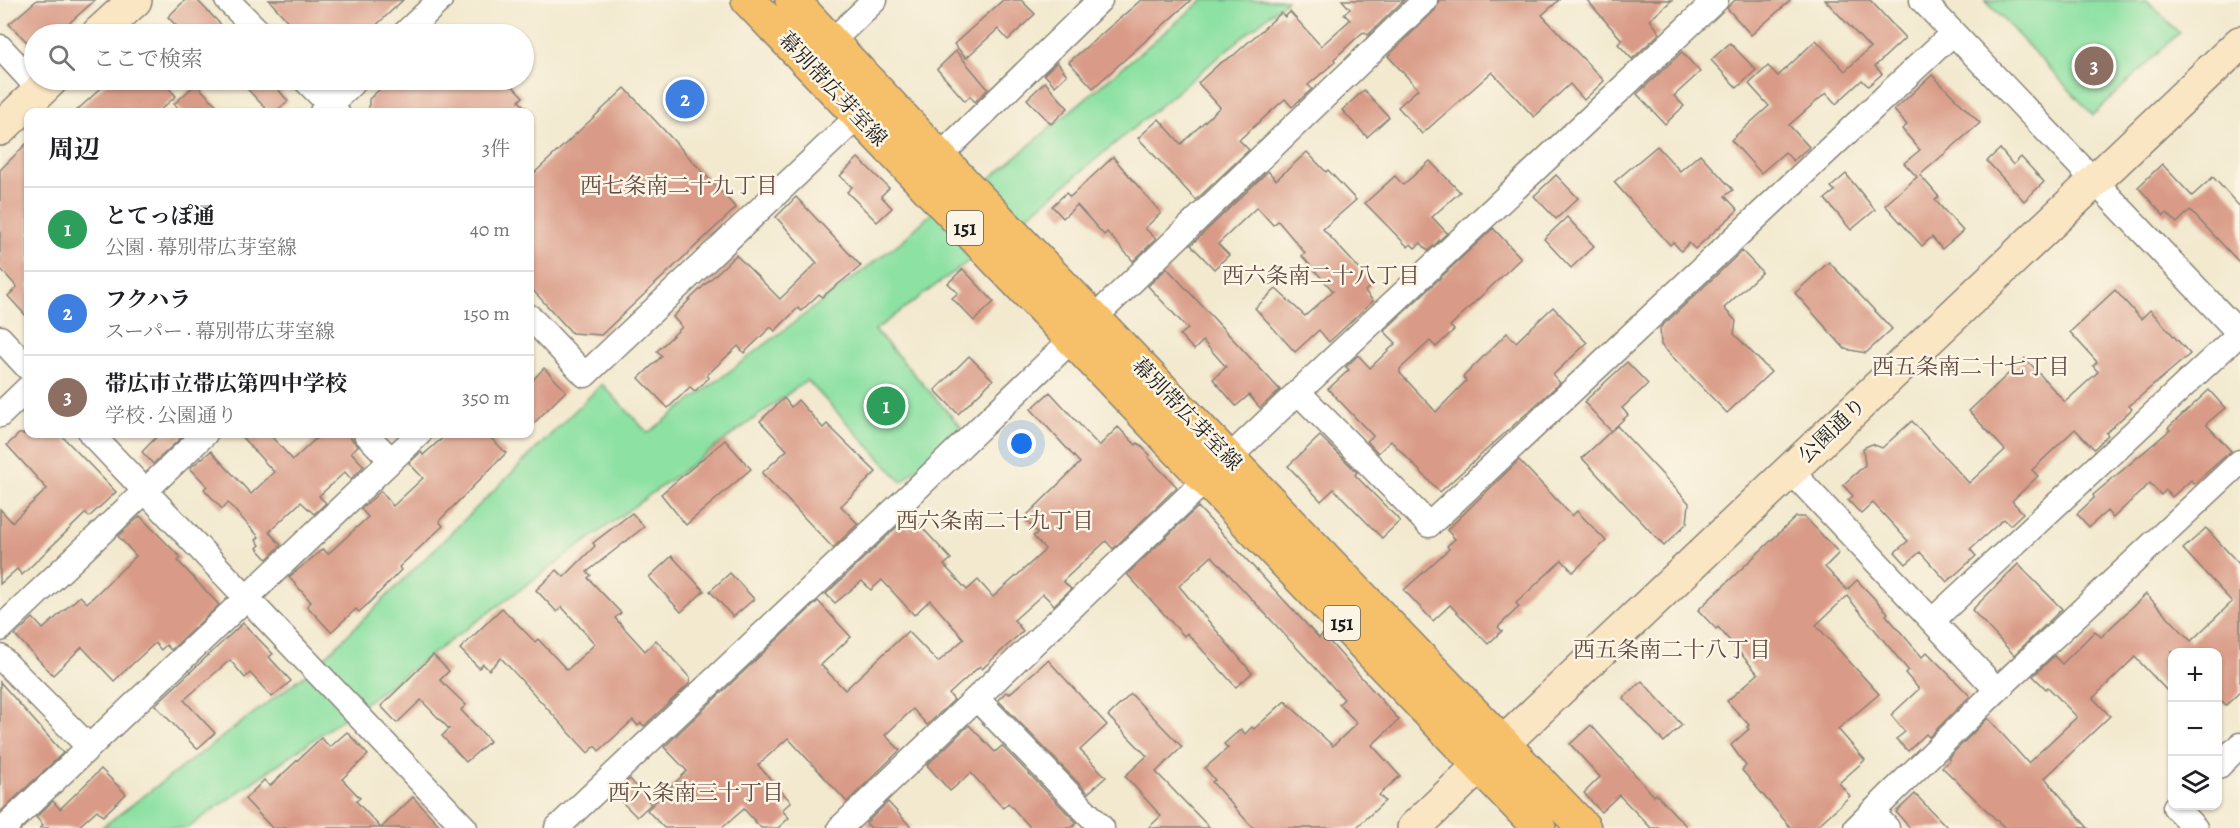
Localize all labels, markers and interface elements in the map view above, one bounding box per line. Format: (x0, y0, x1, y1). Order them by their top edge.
search box (24, 24, 534, 90)
street label: 幕別帯広芽室線 (773, 26, 893, 152)
icon: search (45, 41, 78, 74)
text: ここで検索 (93, 44, 203, 74)
pin: 3 (2074, 44, 2114, 88)
pin: 2 (666, 76, 704, 122)
text: 周辺 (48, 132, 100, 167)
text: 3件 (482, 135, 510, 162)
district label: 西七条南二十九丁目 (580, 171, 778, 201)
text: とてっぽ通 (105, 201, 215, 231)
road number: 151 (947, 211, 983, 245)
text: 1 (64, 216, 71, 243)
text: 40 m (470, 216, 510, 243)
text: 公園 · 幕別帯広芽室線 (105, 234, 297, 261)
district label: 西六条南二十八丁目 (1222, 261, 1420, 291)
text: フクハラ (105, 285, 191, 315)
text: 2 (63, 300, 72, 327)
text: 150 m (463, 300, 510, 327)
text: スーパー · 幕別帯広芽室線 (105, 318, 335, 345)
street label: 幕別帯広芽室線 (1126, 351, 1248, 477)
district label: 西五条南二十七丁目 (1872, 352, 2070, 382)
text: 帯広市立帯広第四中学校 (105, 369, 347, 399)
text: 3 (63, 384, 72, 411)
text: 350 m (462, 384, 510, 411)
pin: 1 (866, 384, 906, 428)
street label: 公園通り (1792, 391, 1872, 469)
text: 学校 · 公園通り (105, 402, 237, 429)
your location (1007, 429, 1036, 458)
district label: 西六条南二十九丁目 (896, 506, 1094, 536)
road number: 151 (1324, 606, 1360, 640)
district label: 西五条南二十八丁目 (1573, 635, 1771, 665)
map controls (2168, 648, 2222, 810)
button: + (2168, 648, 2222, 702)
button: − (2168, 702, 2222, 756)
button: layers (2168, 756, 2222, 810)
district label: 西六条南三十丁目 (608, 778, 784, 808)

